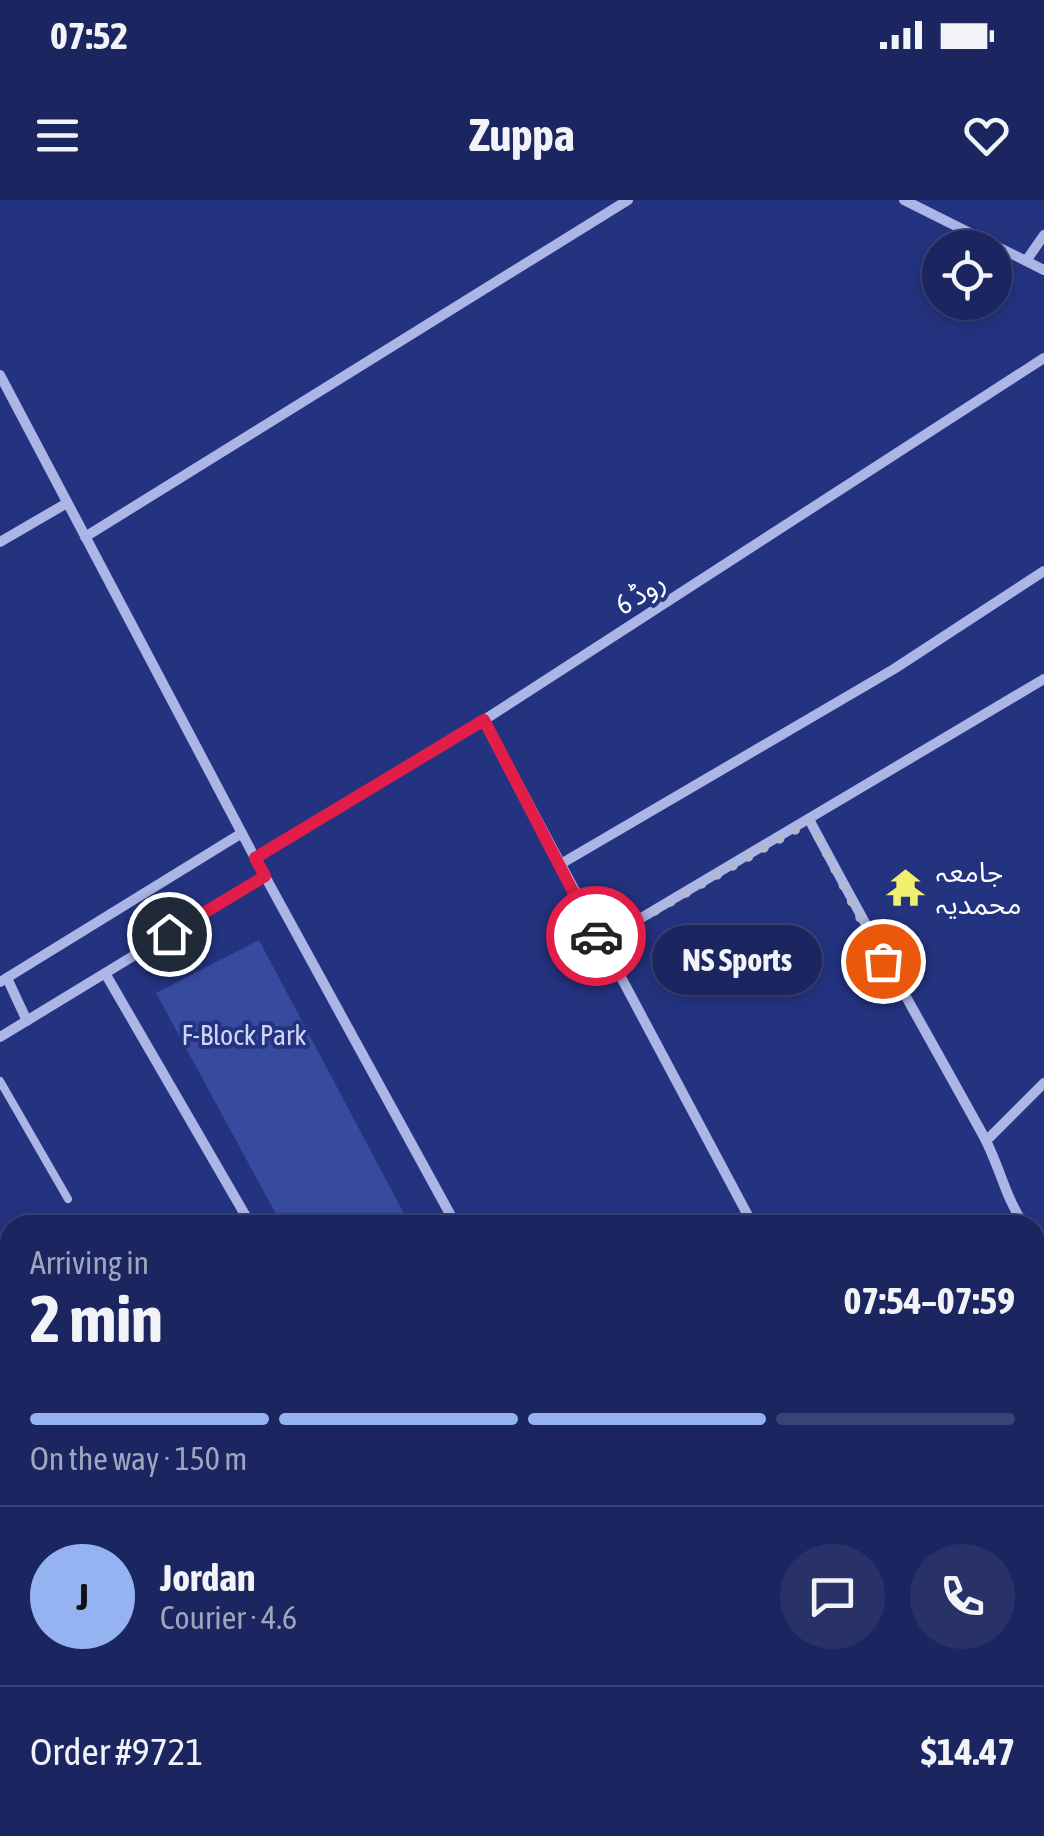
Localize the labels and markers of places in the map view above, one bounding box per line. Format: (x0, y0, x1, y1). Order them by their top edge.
place label: جامعہ محمدیہ (936, 856, 1021, 920)
temple icon: جامعہ محمدیہ (885, 867, 927, 909)
pin (127, 892, 212, 977)
pin (841, 919, 926, 1004)
callout: NS Sports (653, 926, 823, 996)

